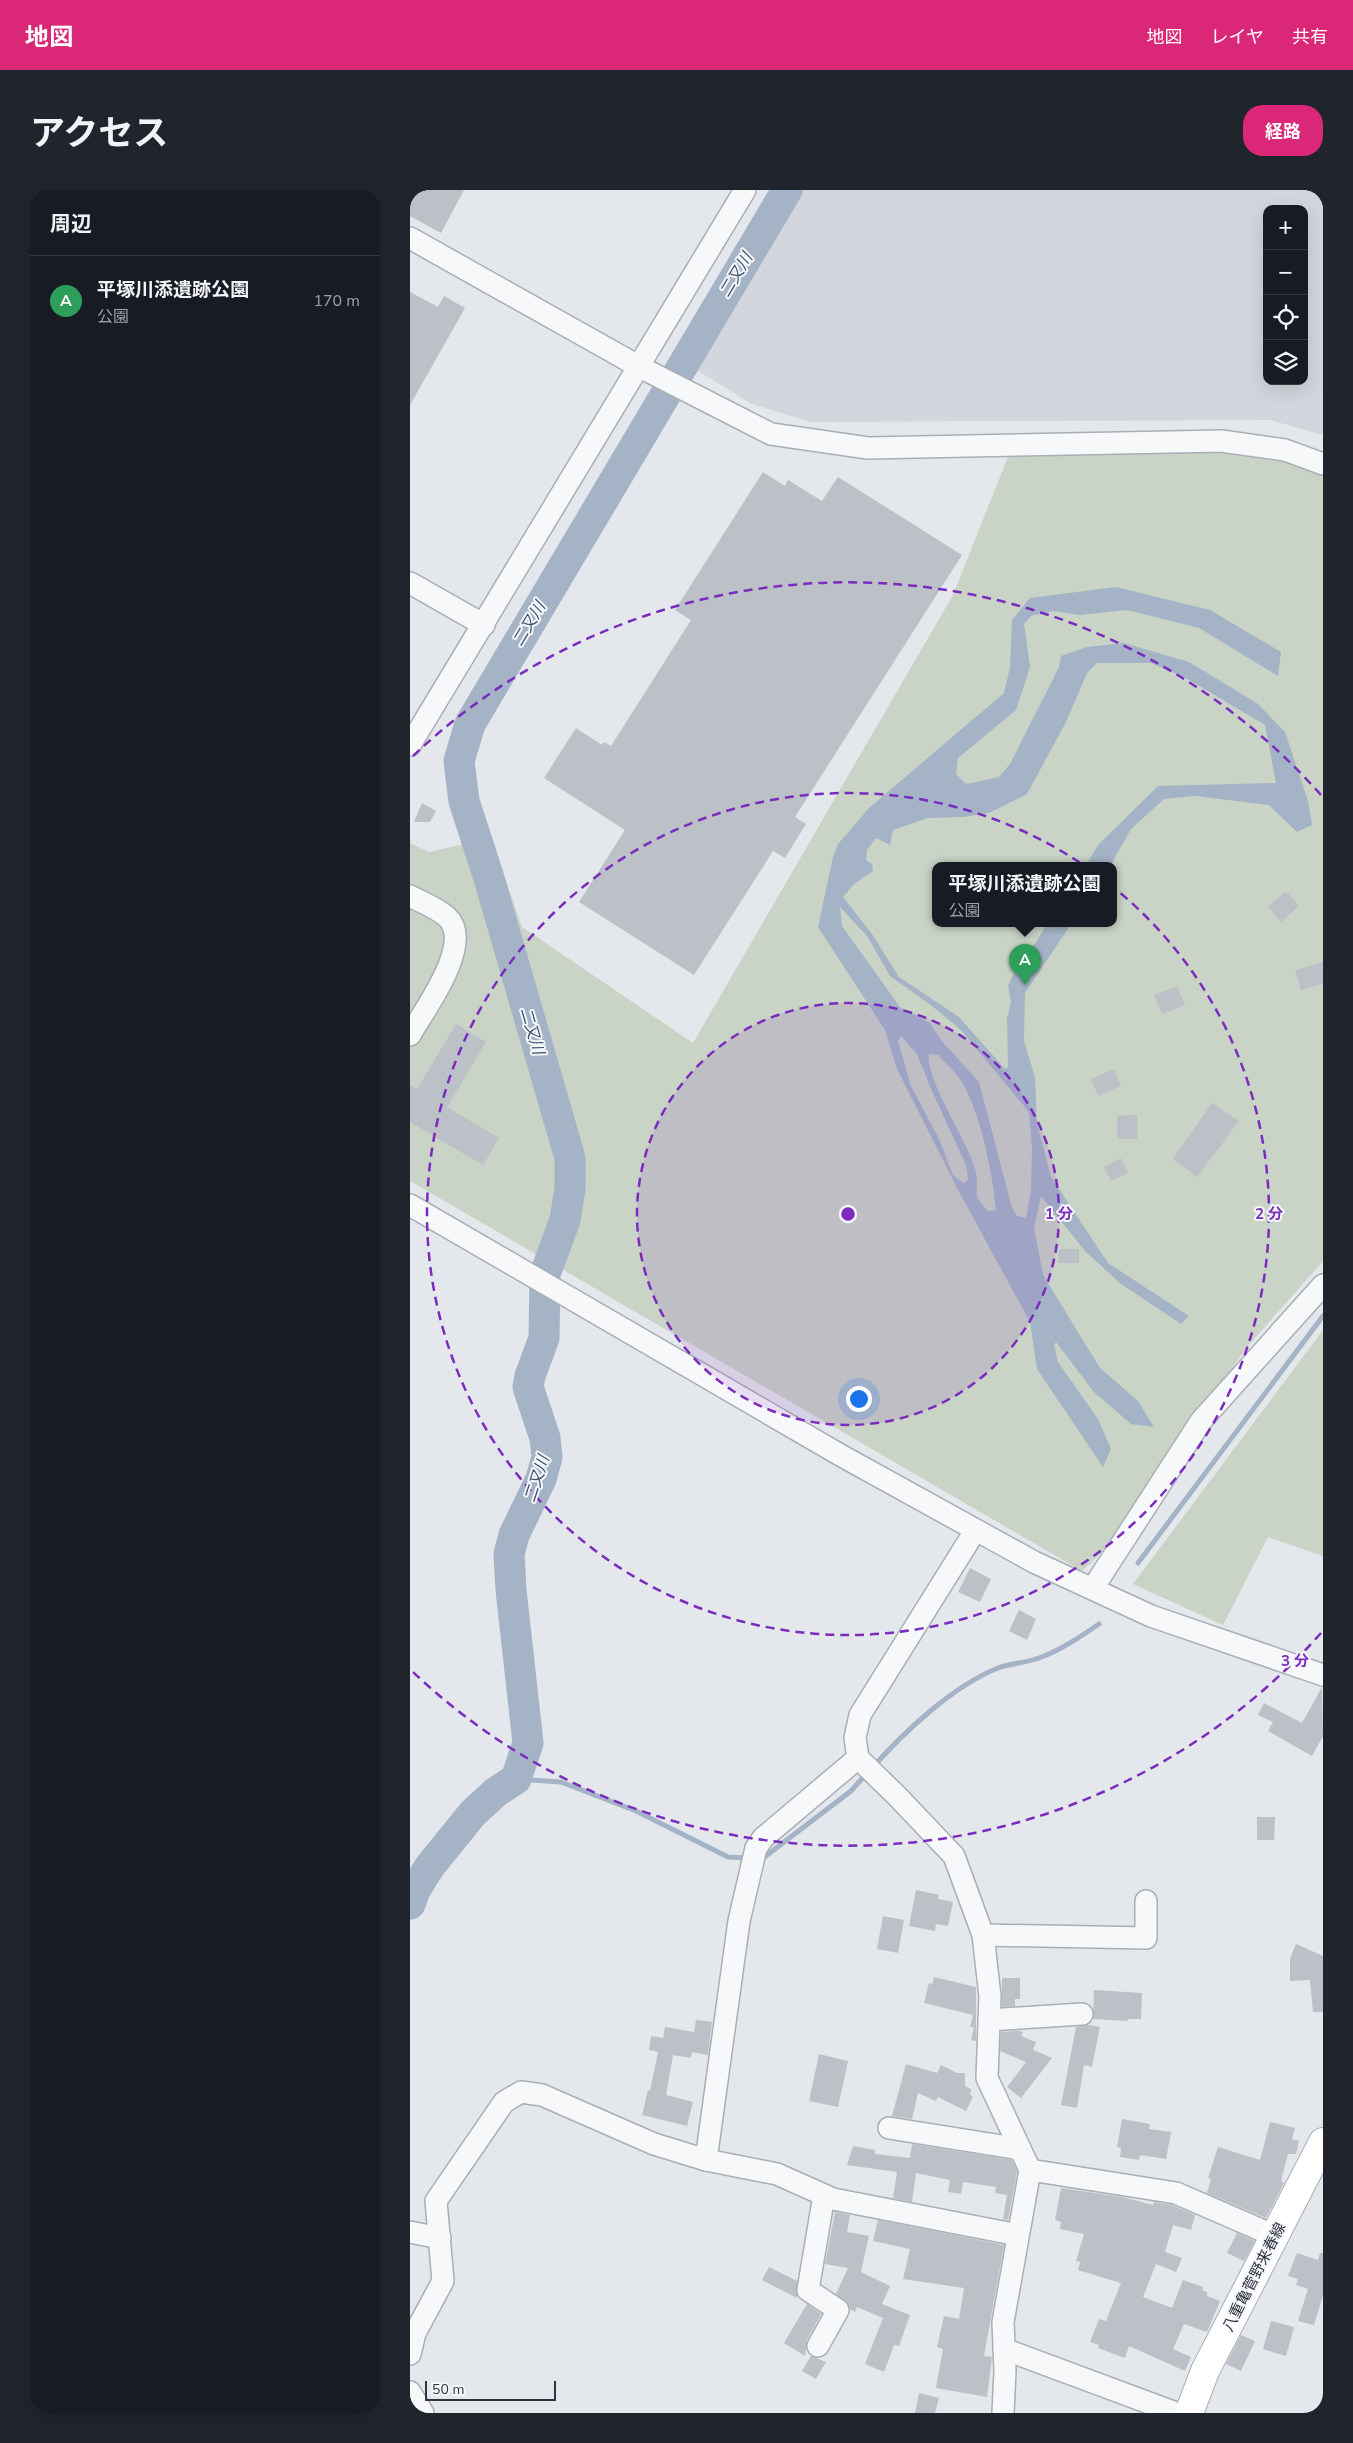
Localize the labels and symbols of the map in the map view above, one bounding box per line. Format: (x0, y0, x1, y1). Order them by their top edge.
water label: 二又川 (714, 247, 759, 301)
water label: 二又川 (507, 596, 552, 650)
pin: A (1009, 944, 1041, 985)
water label: 二又川 (515, 1005, 550, 1059)
text: 1 分 (1045, 1204, 1073, 1224)
text: 2 分 (1255, 1204, 1283, 1224)
centre of rings (839, 1205, 857, 1223)
your location (846, 1386, 872, 1412)
water label: 二又川 (519, 1451, 555, 1505)
text: 3 分 (1281, 1651, 1309, 1671)
street label: 八重亀菅野来春線 (1218, 2219, 1290, 2335)
scale bar (425, 2378, 556, 2401)

